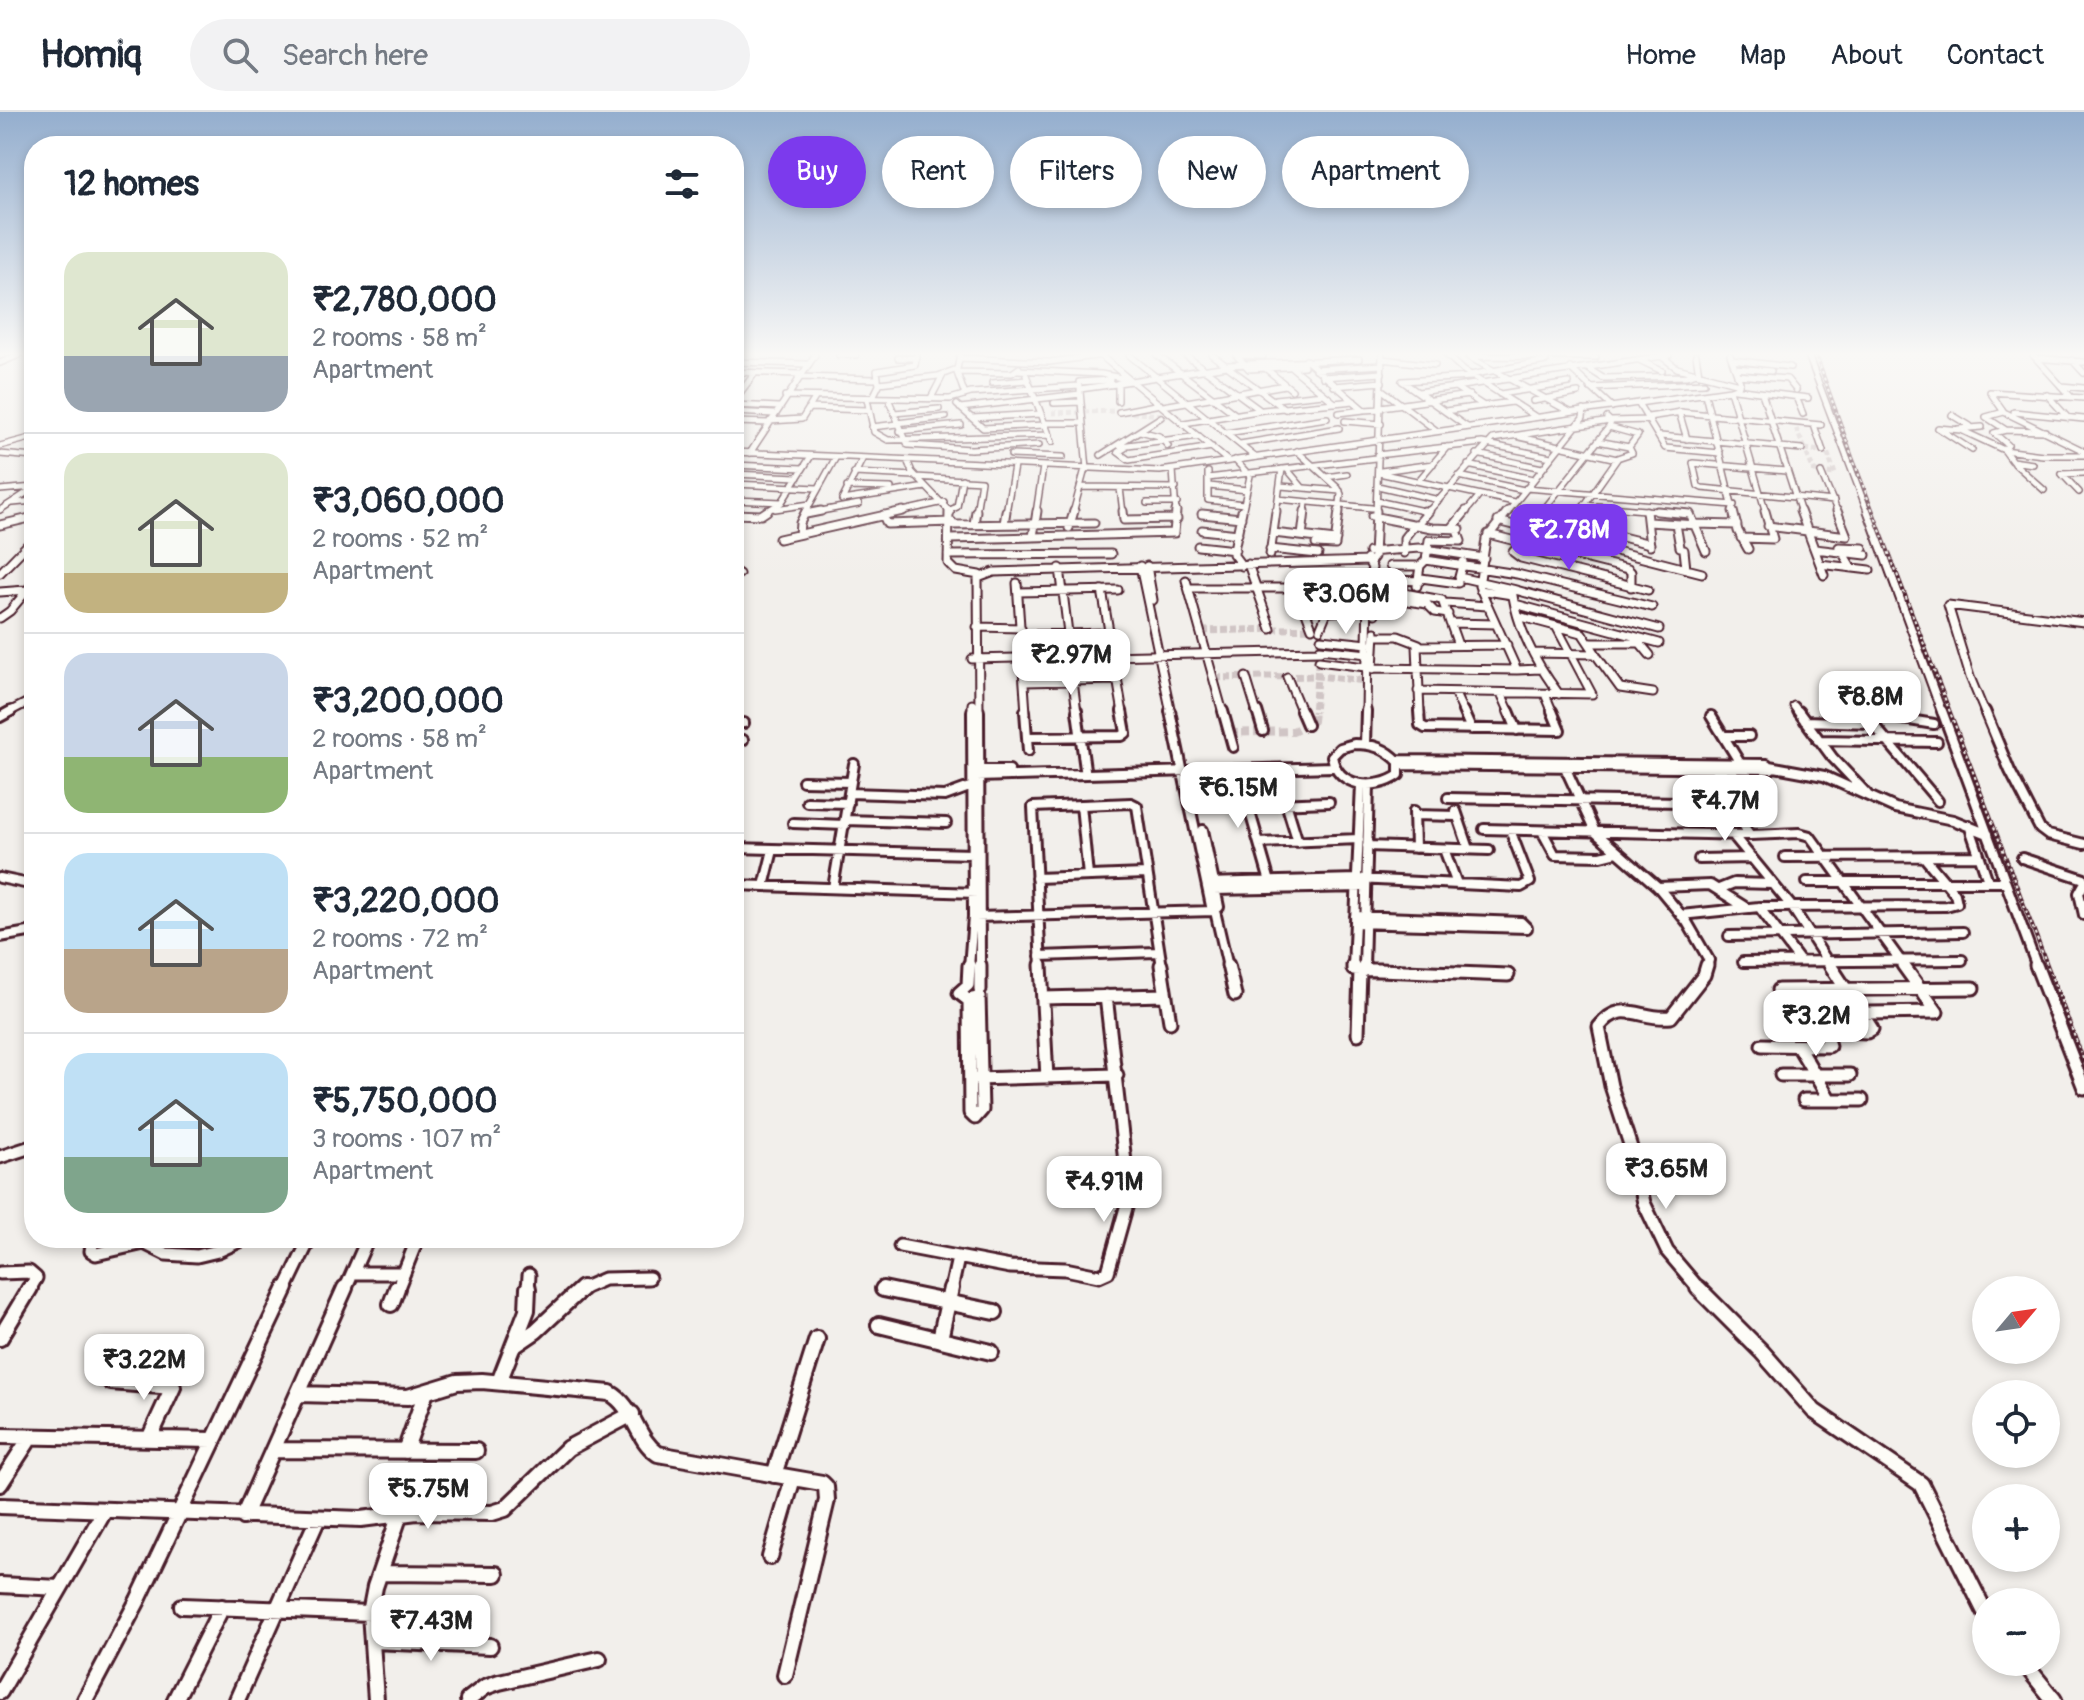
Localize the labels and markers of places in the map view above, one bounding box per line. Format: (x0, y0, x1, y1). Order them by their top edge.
pin: ₹2.78M (1504, 504, 1634, 572)
pin: ₹3.06M (1281, 568, 1411, 636)
pin: ₹2.97M (1006, 629, 1136, 697)
pin: ₹8.8M (1814, 671, 1926, 739)
pin: ₹6.15M (1173, 762, 1303, 830)
pin: ₹4.7M (1669, 775, 1781, 843)
pin: ₹3.2M (1760, 990, 1872, 1058)
pin: ₹3.65M (1601, 1143, 1731, 1211)
pin: ₹4.91M (1039, 1156, 1169, 1224)
pin: ₹3.22M (79, 1334, 209, 1402)
pin: ₹5.75M (363, 1463, 493, 1531)
pin: ₹7.43M (366, 1595, 496, 1663)

